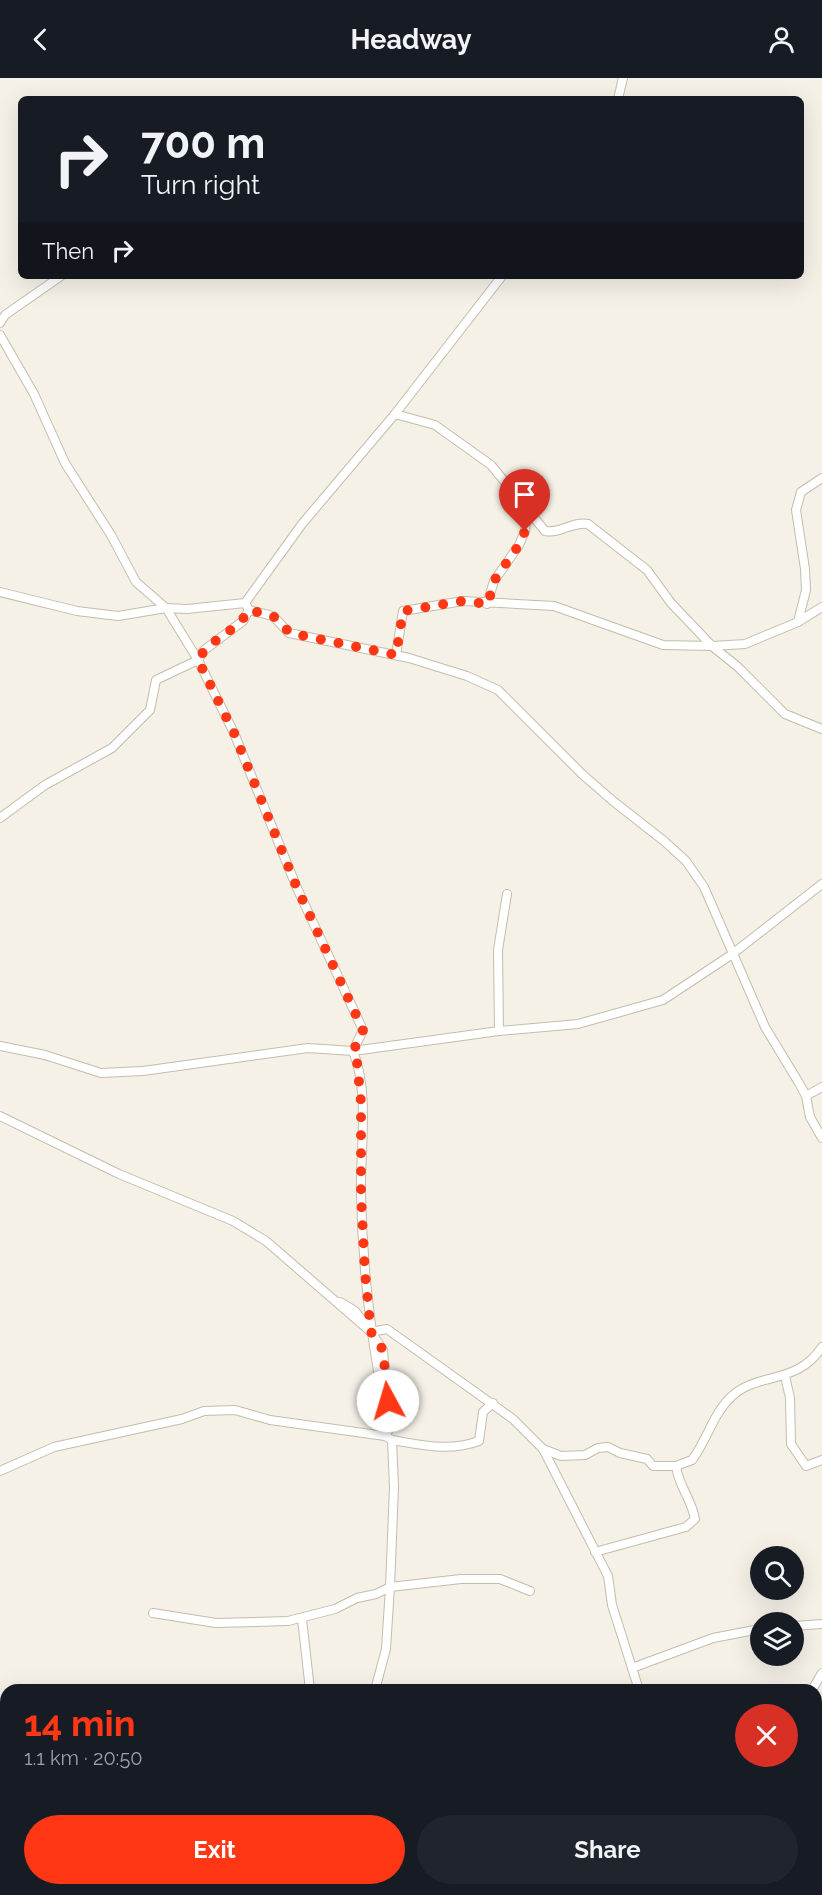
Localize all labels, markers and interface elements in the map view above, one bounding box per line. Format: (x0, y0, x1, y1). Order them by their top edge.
icon: back (24, 23, 57, 56)
icon: person (765, 23, 798, 56)
text: Headway (351, 24, 472, 55)
text: 700 m (141, 119, 265, 168)
icon: right (42, 120, 120, 198)
text: Turn right (141, 169, 260, 200)
icon: right (106, 234, 139, 267)
text: Then (42, 238, 94, 264)
pin (499, 469, 550, 531)
icon: arrive (508, 478, 541, 511)
position arrow (356, 1369, 420, 1433)
map controls (750, 1546, 804, 1666)
button: search (750, 1546, 804, 1600)
button: layers (750, 1612, 804, 1666)
text: 14 min (24, 1702, 135, 1744)
button: close (735, 1704, 798, 1767)
text: 1.1 km · 20:50 (24, 1746, 143, 1770)
button: Exit (24, 1815, 405, 1884)
button: Share (417, 1815, 798, 1884)

